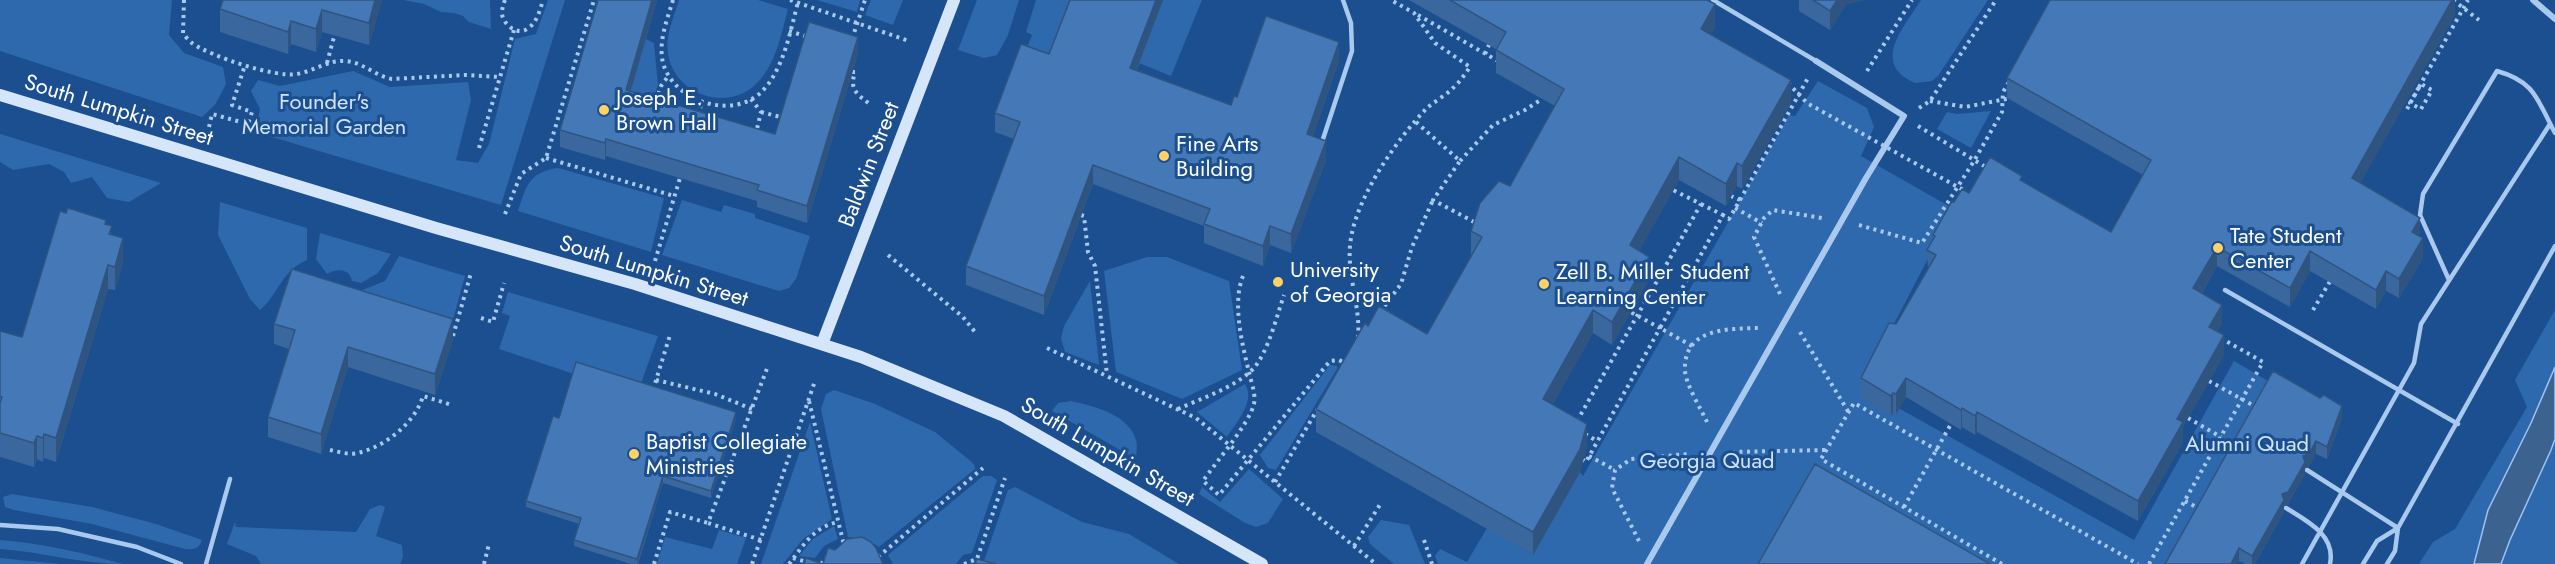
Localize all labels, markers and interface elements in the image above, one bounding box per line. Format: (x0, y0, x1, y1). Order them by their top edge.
street label: South Lumpkin Street (21, 65, 218, 153)
place label: Joseph E. Brown Hall (613, 81, 717, 138)
park label: Founder's Memorial Garden (242, 85, 406, 142)
street label: Baldwin Street (829, 96, 907, 231)
marker: Joseph E. Brown Hall (597, 103, 611, 117)
place label: Fine Arts Building (1176, 127, 1259, 184)
marker: Fine Arts Building (1157, 149, 1171, 163)
place label: Tate Student Center (2230, 219, 2342, 276)
street label: South Lumpkin Street (556, 226, 753, 314)
marker: Tate Student Center (2211, 241, 2225, 255)
place label: University of Georgia (1290, 253, 1391, 310)
place label: Zell B. Miller Student Learning Center (1556, 255, 1750, 312)
marker: University of Georgia (1271, 275, 1285, 289)
marker: Zell B. Miller Student Learning Center (1537, 277, 1551, 291)
street label: South Lumpkin Street (1015, 388, 1201, 514)
place label: Baptist Collegiate Ministries (646, 425, 807, 482)
park label: Alumni Quad (2185, 427, 2309, 459)
park label: Georgia Quad (1639, 444, 1775, 476)
marker: Baptist Collegiate Ministries (627, 447, 641, 461)

